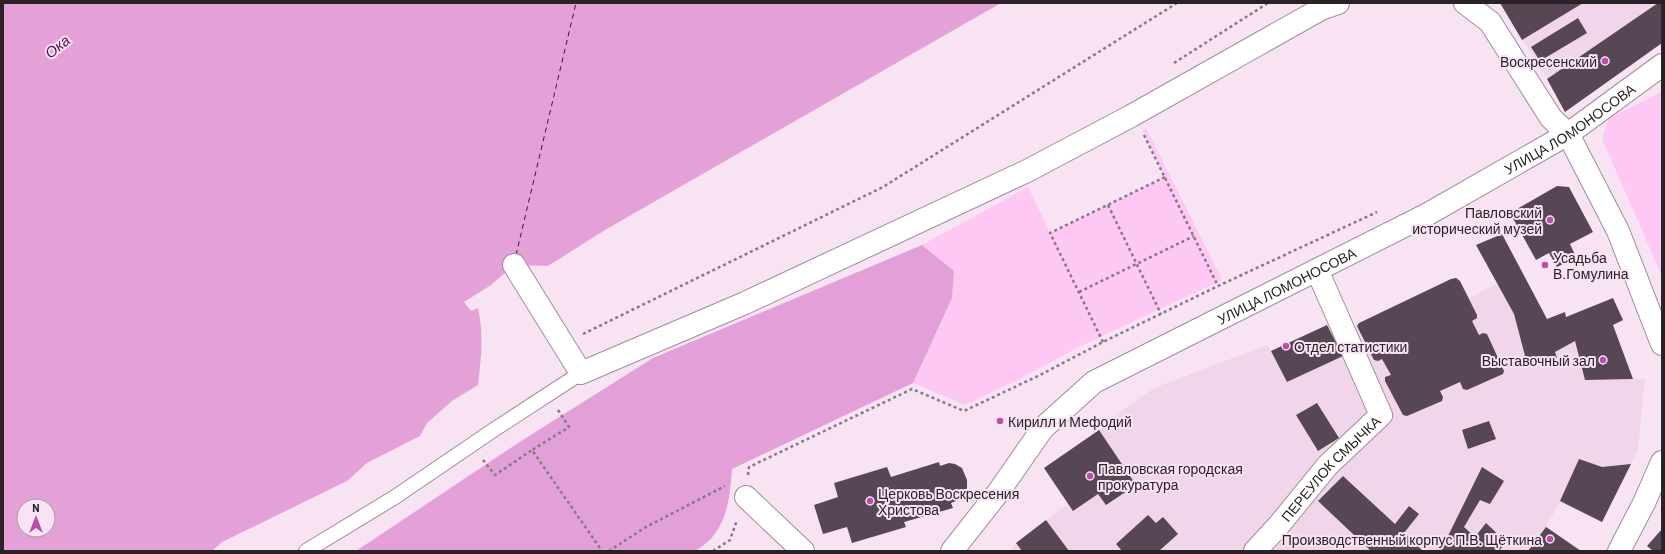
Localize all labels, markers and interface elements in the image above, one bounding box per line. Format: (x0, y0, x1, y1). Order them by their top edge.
water label: Ока (41, 30, 73, 62)
place label: Воскресенский (1500, 53, 1597, 70)
marker: Воскресенский (1600, 56, 1610, 66)
street label: УЛИЦА ЛОМОНОСОВА (1501, 79, 1638, 177)
place label: Павловский исторический музей (1412, 204, 1542, 237)
marker: Павловский исторический музей (1545, 215, 1555, 225)
street label: УЛИЦА ЛОМОНОСОВА (1214, 243, 1359, 327)
place label: Усадьба В.Гомулина (1553, 249, 1629, 282)
marker: Усадьба В.Гомулина (1540, 260, 1550, 270)
place label: Отдел статистики (1294, 338, 1407, 355)
marker: Отдел статистики (1281, 341, 1291, 351)
place label: Выставочный зал (1482, 352, 1595, 369)
marker: Выставочный зал (1598, 355, 1608, 365)
street label: ПЕРЕУЛОК СМЫЧКА (1277, 411, 1384, 525)
place label: Кирилл и Мефодий (1008, 413, 1132, 430)
marker: Кирилл и Мефодий (995, 416, 1005, 426)
place label: Павловская городская прокуратура (1098, 460, 1243, 493)
marker: Павловская городская прокуратура (1085, 471, 1095, 481)
place label: Церковь Воскресения Христова (878, 485, 1019, 518)
marker: Церковь Воскресения Христова (865, 496, 875, 506)
north arrow (16, 498, 56, 538)
text: N (32, 501, 40, 514)
place label: Производственный корпус П.В. Щёткина (1282, 531, 1542, 548)
marker: Производственный корпус П.В. Щёткина (1545, 534, 1555, 544)

